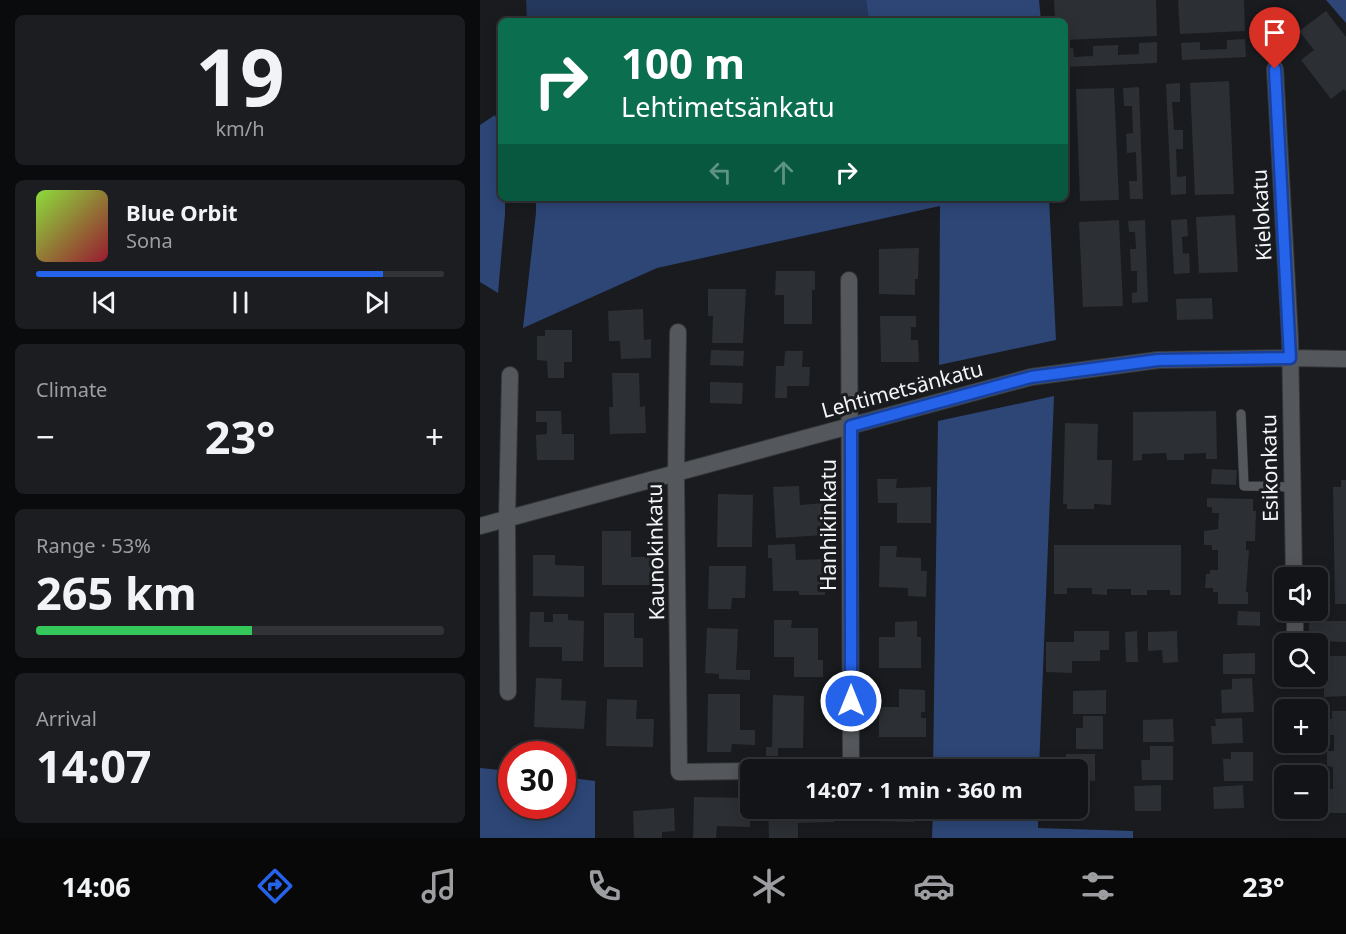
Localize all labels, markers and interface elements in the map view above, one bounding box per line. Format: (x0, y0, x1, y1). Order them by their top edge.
pin (1249, 7, 1300, 69)
icon: arrive (1258, 16, 1291, 49)
text: 19 (195, 23, 285, 129)
text: 100 m (621, 34, 745, 91)
icon: right (522, 42, 600, 120)
text: Lehtimetsänkatu (621, 88, 835, 125)
text: km/h (215, 115, 265, 142)
icon: left (704, 156, 737, 189)
icon: ahead (767, 156, 800, 189)
icon: right (830, 156, 863, 189)
street label: Kielokatu (1245, 168, 1277, 262)
text: Blue Orbit (126, 197, 238, 227)
text: Sona (126, 227, 173, 254)
icon: previous (88, 286, 121, 319)
icon: pause (224, 286, 257, 319)
icon: next (360, 286, 393, 319)
street label: Lehtimetsänkatu (818, 354, 986, 424)
text: Climate (36, 376, 107, 403)
text: 23° (205, 406, 275, 467)
text: − (36, 414, 55, 459)
text: + (425, 414, 444, 459)
street label: Esikonkatu (1254, 414, 1284, 522)
street label: Hanhikinkatu (814, 459, 842, 591)
street label: Kaunokinkatu (640, 483, 670, 621)
text: Range · 53% (36, 532, 151, 559)
text: 265 km (36, 562, 197, 623)
map controls (1274, 567, 1328, 819)
button: sound (1274, 567, 1328, 621)
button: search (1274, 633, 1328, 687)
position arrow (819, 669, 883, 733)
button: + (1274, 699, 1328, 753)
text: Arrival (36, 705, 97, 732)
text: 14:07 (36, 735, 152, 796)
speed limit sign: 30 (498, 741, 576, 819)
button: − (1274, 765, 1328, 819)
text: 14:07 · 1 min · 360 m (805, 774, 1023, 804)
icon: directions (254, 865, 296, 907)
icon: music (418, 865, 460, 907)
icon: phone (583, 865, 625, 907)
icon: climate (748, 865, 790, 907)
icon: car (913, 865, 955, 907)
icon: filters (1077, 865, 1119, 907)
text: 14:06 (61, 868, 131, 905)
text: 23° (1242, 868, 1285, 905)

